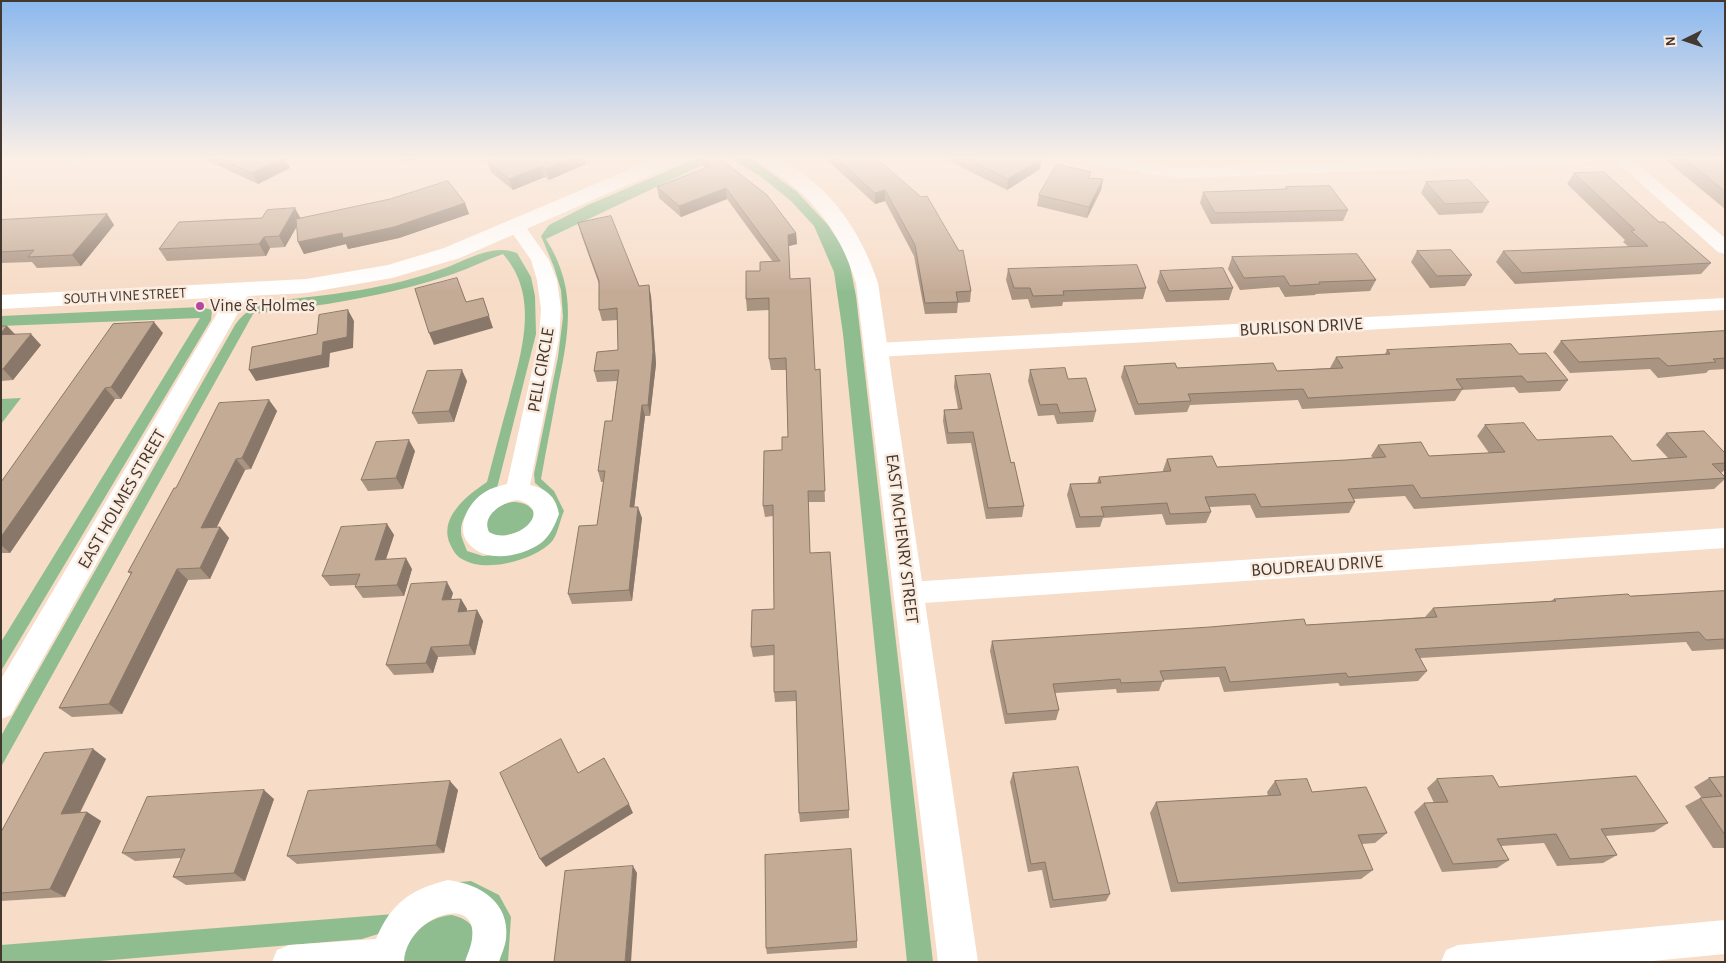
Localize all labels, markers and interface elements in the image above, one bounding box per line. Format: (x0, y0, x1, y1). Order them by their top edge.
north arrow (1661, 15, 1711, 65)
text: N (1664, 36, 1678, 46)
street label: SOUTH VINE STREET (63, 284, 187, 308)
place label: Vine & Holmes (210, 295, 315, 317)
marker: Vine & Holmes (194, 300, 206, 312)
street label: BURLISON DRIVE (1239, 313, 1363, 341)
street label: PELL CIRCLE (523, 326, 559, 414)
street label: EAST HOLMES STREET (73, 425, 171, 573)
street label: EAST MCHENRY STREET (881, 453, 923, 625)
street label: BOUDREAU DRIVE (1250, 551, 1384, 581)

